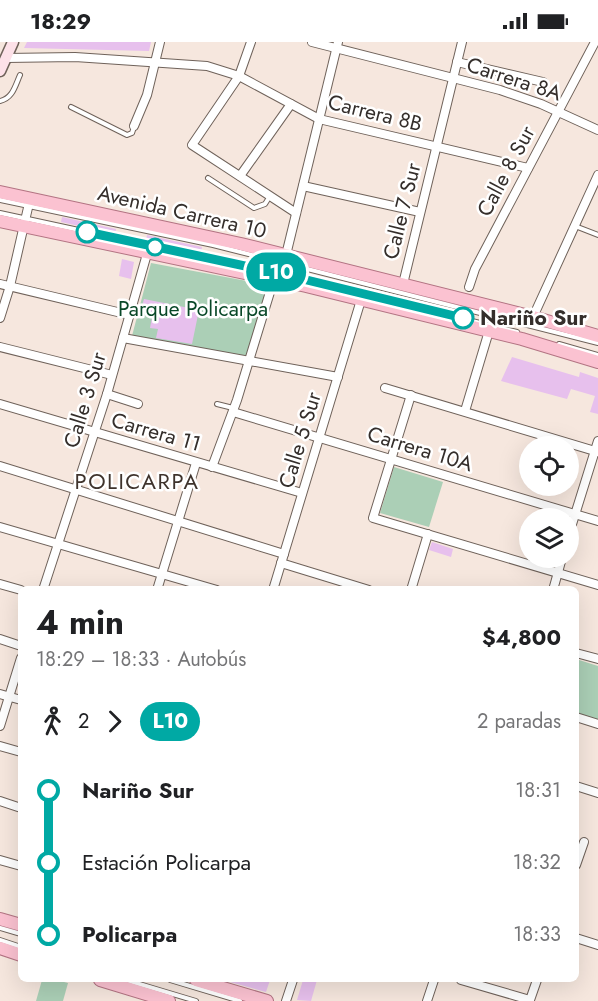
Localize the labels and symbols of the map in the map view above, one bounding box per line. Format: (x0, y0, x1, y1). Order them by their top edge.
street label: Carrera 8A (463, 50, 565, 108)
street label: Carrera 8B (325, 87, 425, 139)
street label: Calle 8 Sur (470, 120, 543, 222)
street label: Calle 7 Sur (376, 159, 429, 262)
street label: Avenida Carrera 10 (95, 178, 269, 246)
unlabelled marker (76, 221, 98, 243)
unlabelled marker (146, 238, 164, 256)
line badge: L10 (242, 252, 310, 292)
park label: Parque Policarpa (118, 294, 268, 324)
place label: Nariño Sur (480, 303, 587, 333)
marker: Nariño Sur (452, 307, 474, 329)
street label: Calle 3 Sur (56, 348, 114, 452)
street label: Calle 5 Sur (271, 387, 329, 492)
street label: Carrera 11 (108, 405, 204, 459)
street label: Carrera 10A (364, 419, 477, 479)
district label: POLICARPA (75, 465, 199, 497)

